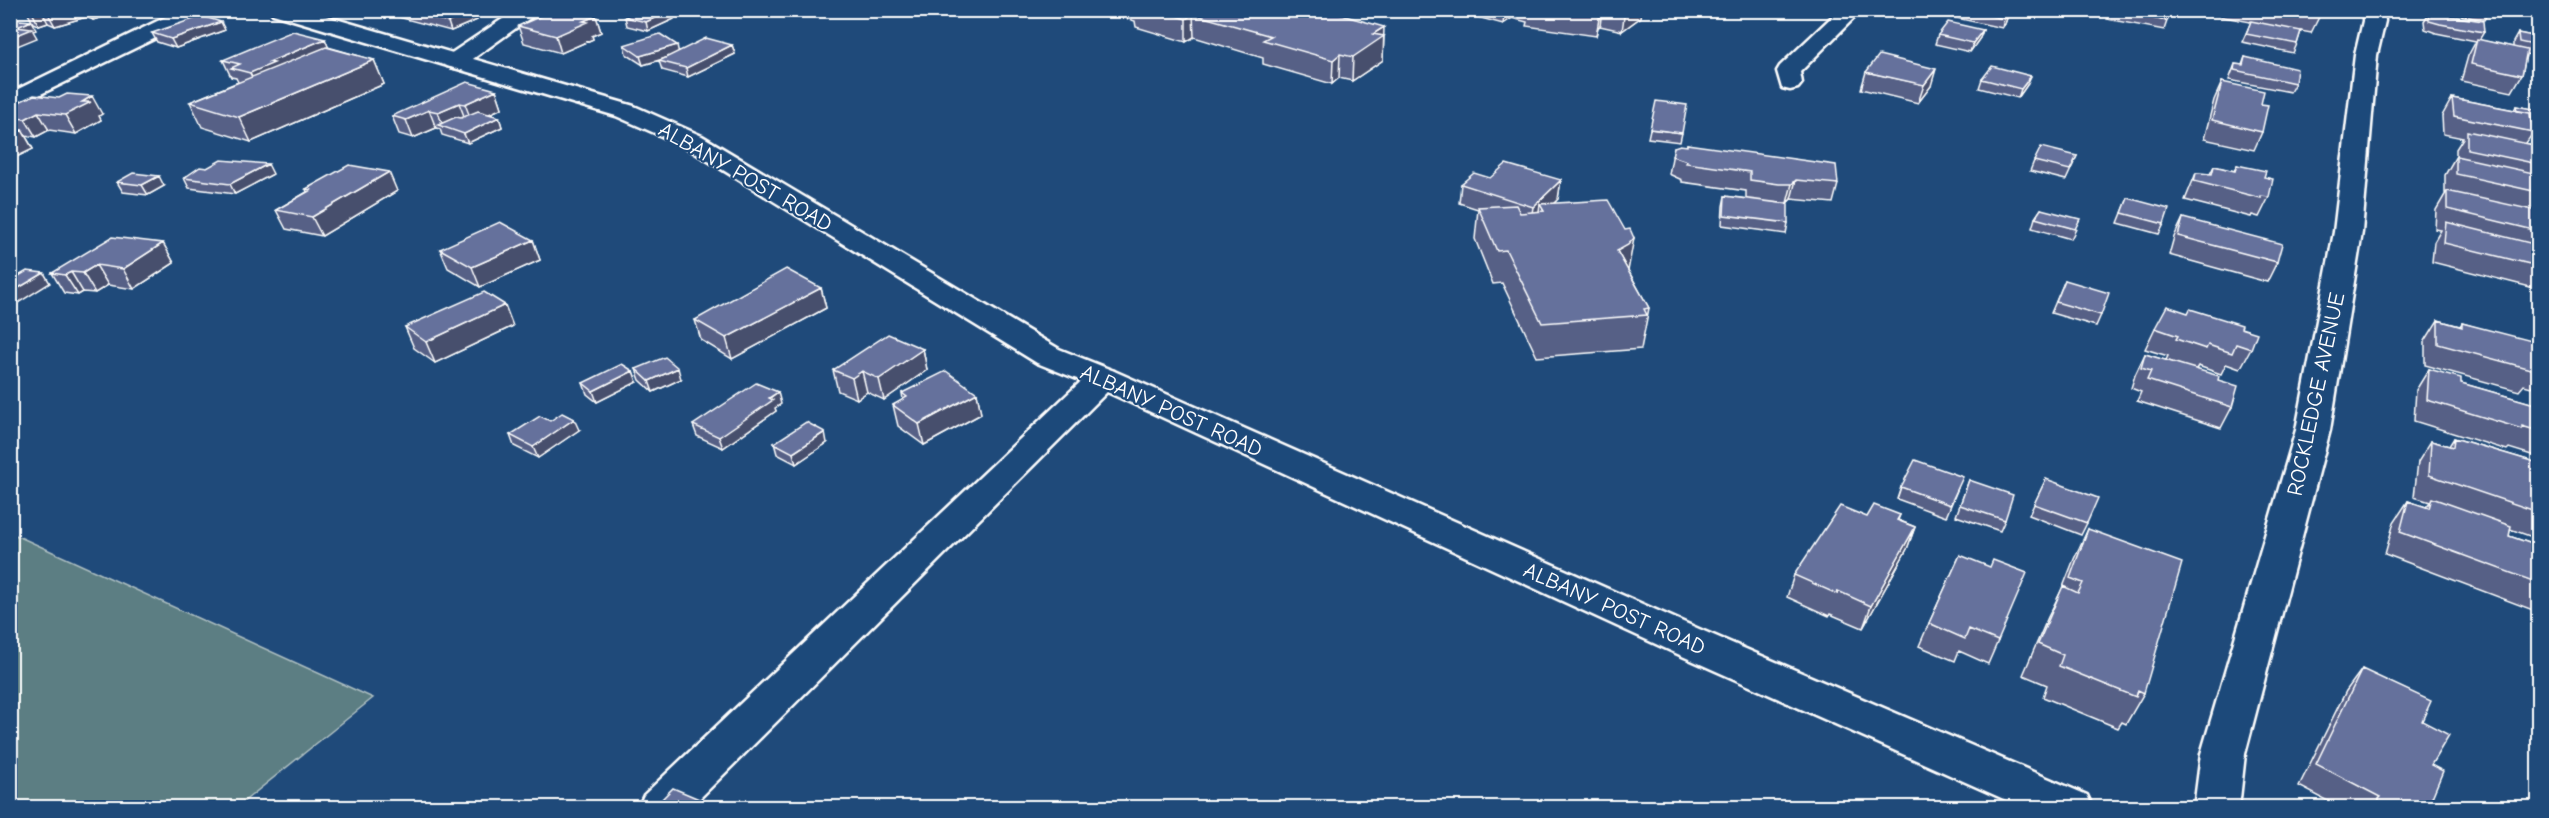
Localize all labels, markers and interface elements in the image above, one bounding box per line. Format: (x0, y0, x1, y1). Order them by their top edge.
street label: ALBANY POST ROAD (654, 117, 837, 237)
street label: ROCKLEDGE AVENUE (2282, 290, 2350, 498)
street label: ALBANY POST ROAD (1077, 359, 1267, 463)
street label: ALBANY POST ROAD (1520, 557, 1710, 661)

